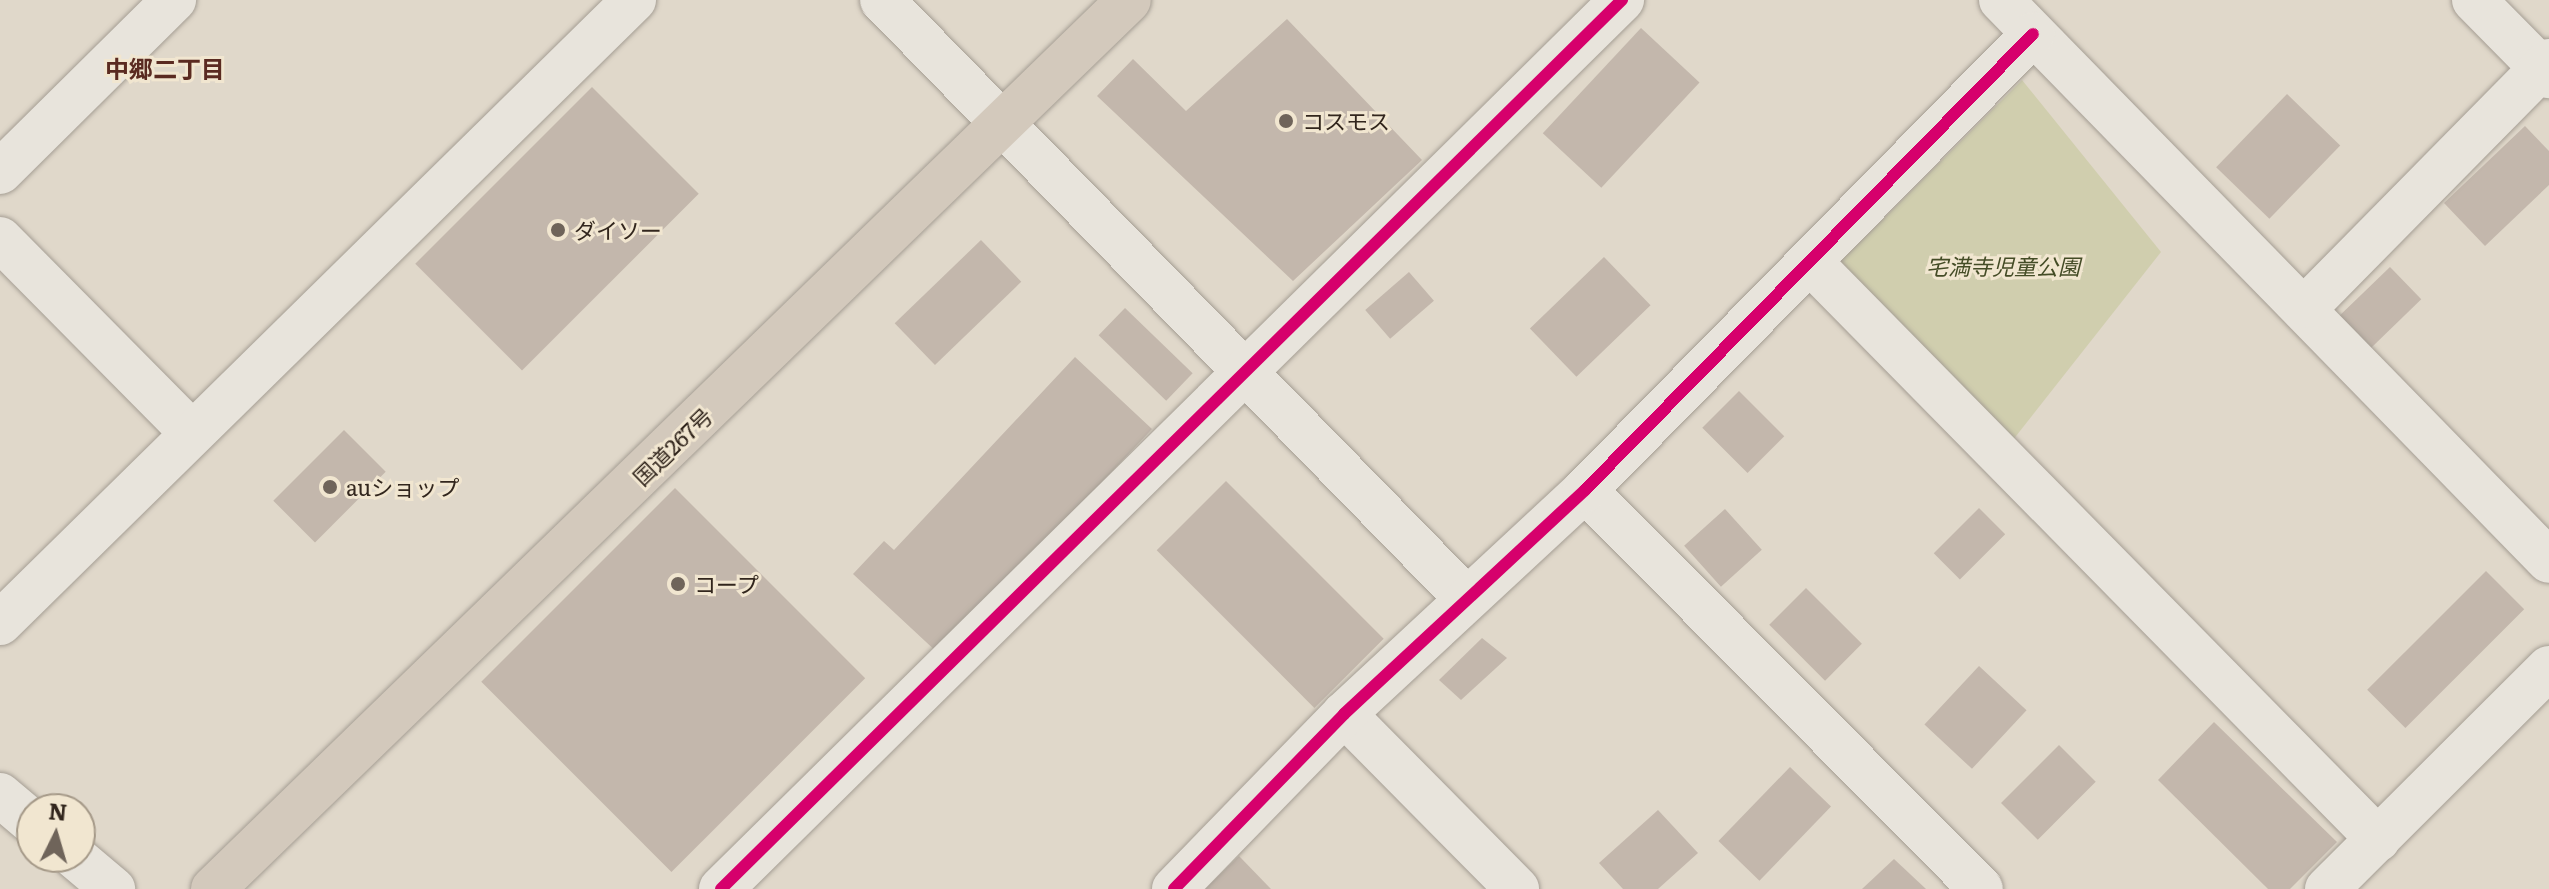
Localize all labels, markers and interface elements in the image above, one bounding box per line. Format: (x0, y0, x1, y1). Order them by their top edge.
district label: 中郷二丁目 (105, 54, 225, 82)
place label: コスモス (1302, 108, 1390, 134)
marker: コスモス (1277, 112, 1295, 130)
place label: ダイソー (574, 217, 662, 243)
marker: ダイソー (549, 221, 567, 239)
park label: 宅満寺児童公園 (1926, 253, 2080, 279)
street label: 国道267号 (627, 402, 717, 490)
place label: auショップ (346, 474, 459, 500)
marker: auショップ (321, 478, 339, 496)
place label: コープ (694, 571, 760, 597)
marker: コープ (669, 575, 687, 593)
north arrow (16, 793, 96, 873)
text: N (47, 793, 69, 828)

